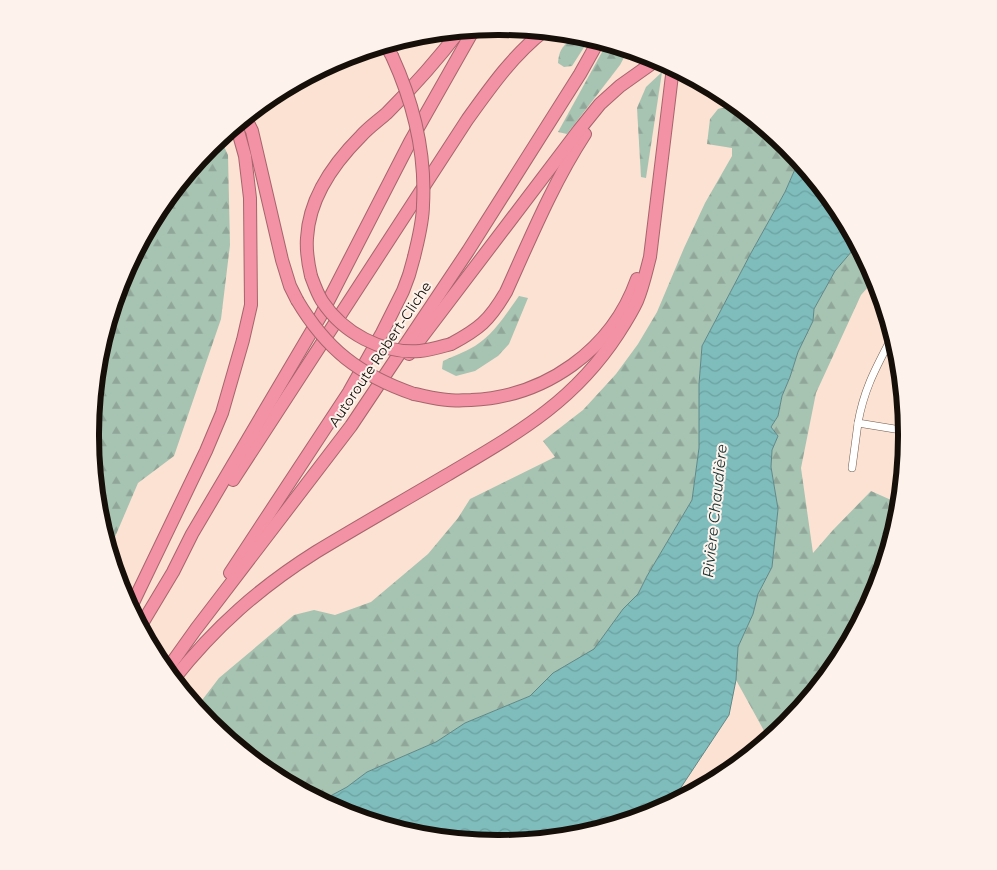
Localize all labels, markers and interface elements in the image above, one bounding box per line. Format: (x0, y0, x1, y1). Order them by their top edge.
street label: Autoroute Robert-Cliche (325, 278, 435, 430)
water label: Rivière Chaudière (698, 443, 731, 579)

